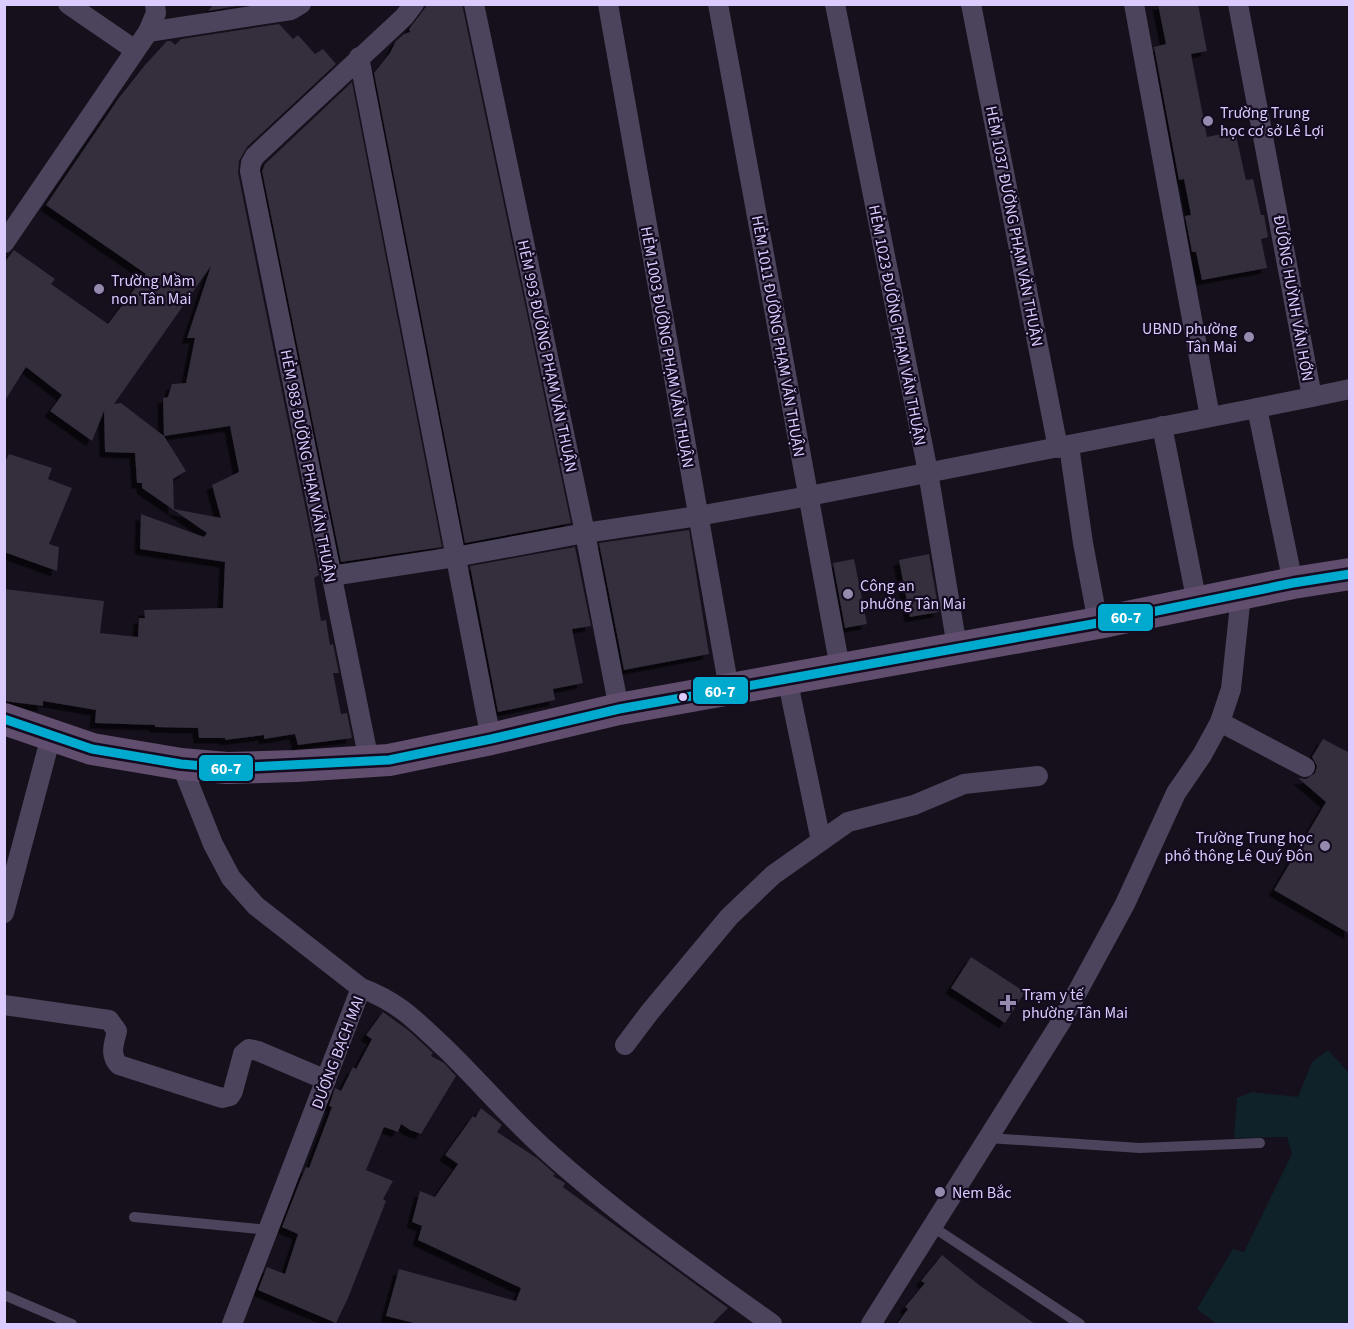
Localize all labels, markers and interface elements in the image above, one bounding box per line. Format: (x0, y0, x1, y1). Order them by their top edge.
place label: Trường Trung học cơ sở Lê Lợi (1220, 102, 1324, 142)
street label: HẺM 1037 ĐƯỜNG PHẠM VĂN THUẬN (980, 104, 1048, 348)
marker: Trường Trung học cơ sở Lê Lợi (1201, 114, 1215, 128)
street label: HẺM 1023 ĐƯỜNG PHẠM VĂN THUẬN (863, 203, 931, 447)
street label: ĐƯỜNG HUỲNH VĂN HỚN (1268, 213, 1318, 383)
street label: HẺM 1011 ĐƯỜNG PHẠM VĂN THUẬN (746, 214, 810, 459)
street label: HẺM 1003 ĐƯỜNG PHẠM VĂN THUẬN (635, 225, 699, 470)
street label: HẺM 993 ĐƯỜNG PHẠM VĂN THUẬN (512, 238, 582, 474)
place label: Trường Mầm non Tân Mai (111, 270, 195, 310)
marker: Trường Mầm non Tân Mai (92, 282, 106, 296)
place label: UBND phường Tân Mai (1142, 318, 1237, 358)
marker: UBND phường Tân Mai (1242, 330, 1256, 344)
street label: HẺM 983 ĐƯỜNG PHẠM VĂN THUẬN (275, 348, 341, 585)
place label: Công an phường Tân Mai (860, 575, 966, 615)
marker: Công an phường Tân Mai (841, 587, 855, 601)
line badge: 60-7 (1097, 603, 1154, 632)
text: 60-7 (1111, 607, 1141, 629)
line badge: 60-7 (692, 676, 749, 705)
text: 60-7 (705, 681, 735, 703)
unlabelled marker (677, 691, 689, 703)
line badge: 60-7 (198, 754, 254, 782)
text: 60-7 (211, 758, 241, 780)
place label: Trường Trung học phổ thông Lê Quý Đôn (1164, 827, 1313, 867)
marker: Trường Trung học phổ thông Lê Quý Đôn (1318, 839, 1332, 853)
place label: Trạm y tế phường Tân Mai (1022, 984, 1128, 1024)
street label: DƯƠNG BẠCH MAI (306, 993, 370, 1112)
marker: Trạm y tế phường Tân Mai (999, 994, 1017, 1012)
place label: Nem Bắc (952, 1182, 1012, 1204)
marker: Nem Bắc (933, 1185, 947, 1199)

